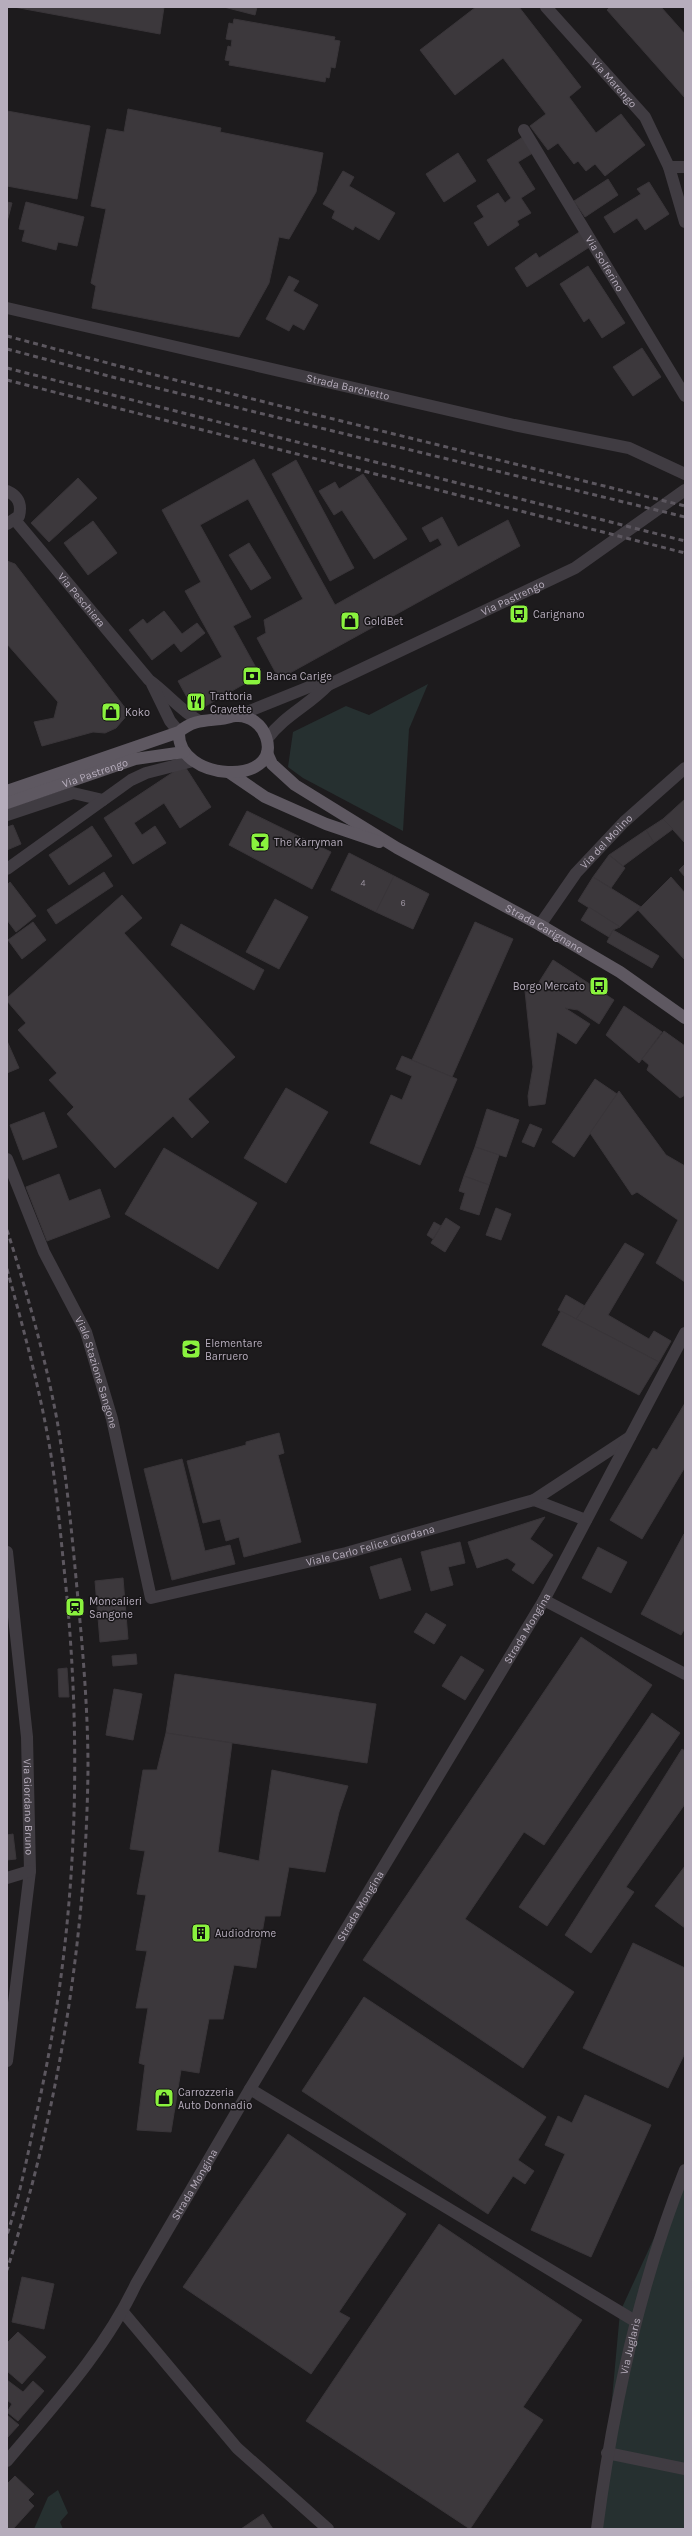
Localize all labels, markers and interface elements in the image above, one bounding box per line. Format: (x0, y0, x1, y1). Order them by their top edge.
street label: Via Marengo (588, 56, 639, 111)
street label: Via Solferino (582, 233, 626, 294)
street label: Strada Barchetto (305, 371, 391, 403)
street label: Via Peschiera (55, 570, 108, 630)
street label: Via Pastrengo (479, 577, 547, 619)
bus stop icon: Carignano (508, 603, 530, 625)
place label: Carignano (533, 608, 585, 621)
shop icon: GoldBet (339, 610, 361, 632)
place label: GoldBet (364, 615, 403, 628)
bank icon: Banca Carige (241, 665, 263, 687)
place label: Banca Carige (266, 670, 332, 683)
place label: Trattoria Cravette (210, 690, 252, 716)
restaurant icon: Trattoria Cravette (185, 691, 207, 713)
shop icon: Koko (100, 701, 122, 723)
place label: Koko (125, 706, 150, 719)
street label: Via Pastrengo (60, 756, 130, 791)
street label: Via del Molino (577, 812, 635, 872)
bar icon: The Karryman (249, 831, 271, 853)
place label: The Karryman (274, 836, 343, 849)
house number: 4 (360, 878, 366, 888)
house number: 6 (400, 898, 406, 908)
street label: Strada Carignano (503, 902, 586, 956)
bus stop icon: Borgo Mercato (588, 975, 610, 997)
place label: Borgo Mercato (513, 980, 585, 993)
street label: Viale Stazione Sangone (72, 1314, 120, 1430)
place label: Elementare Barruero (205, 1337, 263, 1363)
school or university icon: Elementare Barruero (180, 1338, 202, 1360)
street label: Viale Carlo Felice Giordana (305, 1522, 436, 1569)
street label: Strada Mongina (501, 1591, 553, 1666)
place label: Moncalieri Sangone (89, 1595, 142, 1621)
station icon: Moncalieri Sangone (64, 1596, 86, 1618)
street label: Via Giordano Bruno (20, 1758, 36, 1855)
street label: Strada Mongina (334, 1869, 387, 1944)
building icon: Audiodrome (190, 1922, 212, 1944)
place label: Audiodrome (215, 1927, 277, 1940)
place label: Carrozzeria Auto Donnadio (178, 2086, 252, 2112)
shop icon: Carrozzeria Auto Donnadio (153, 2087, 175, 2109)
street label: Strada Mongina (169, 2147, 220, 2223)
street label: Via Juglaris (618, 2316, 644, 2376)

